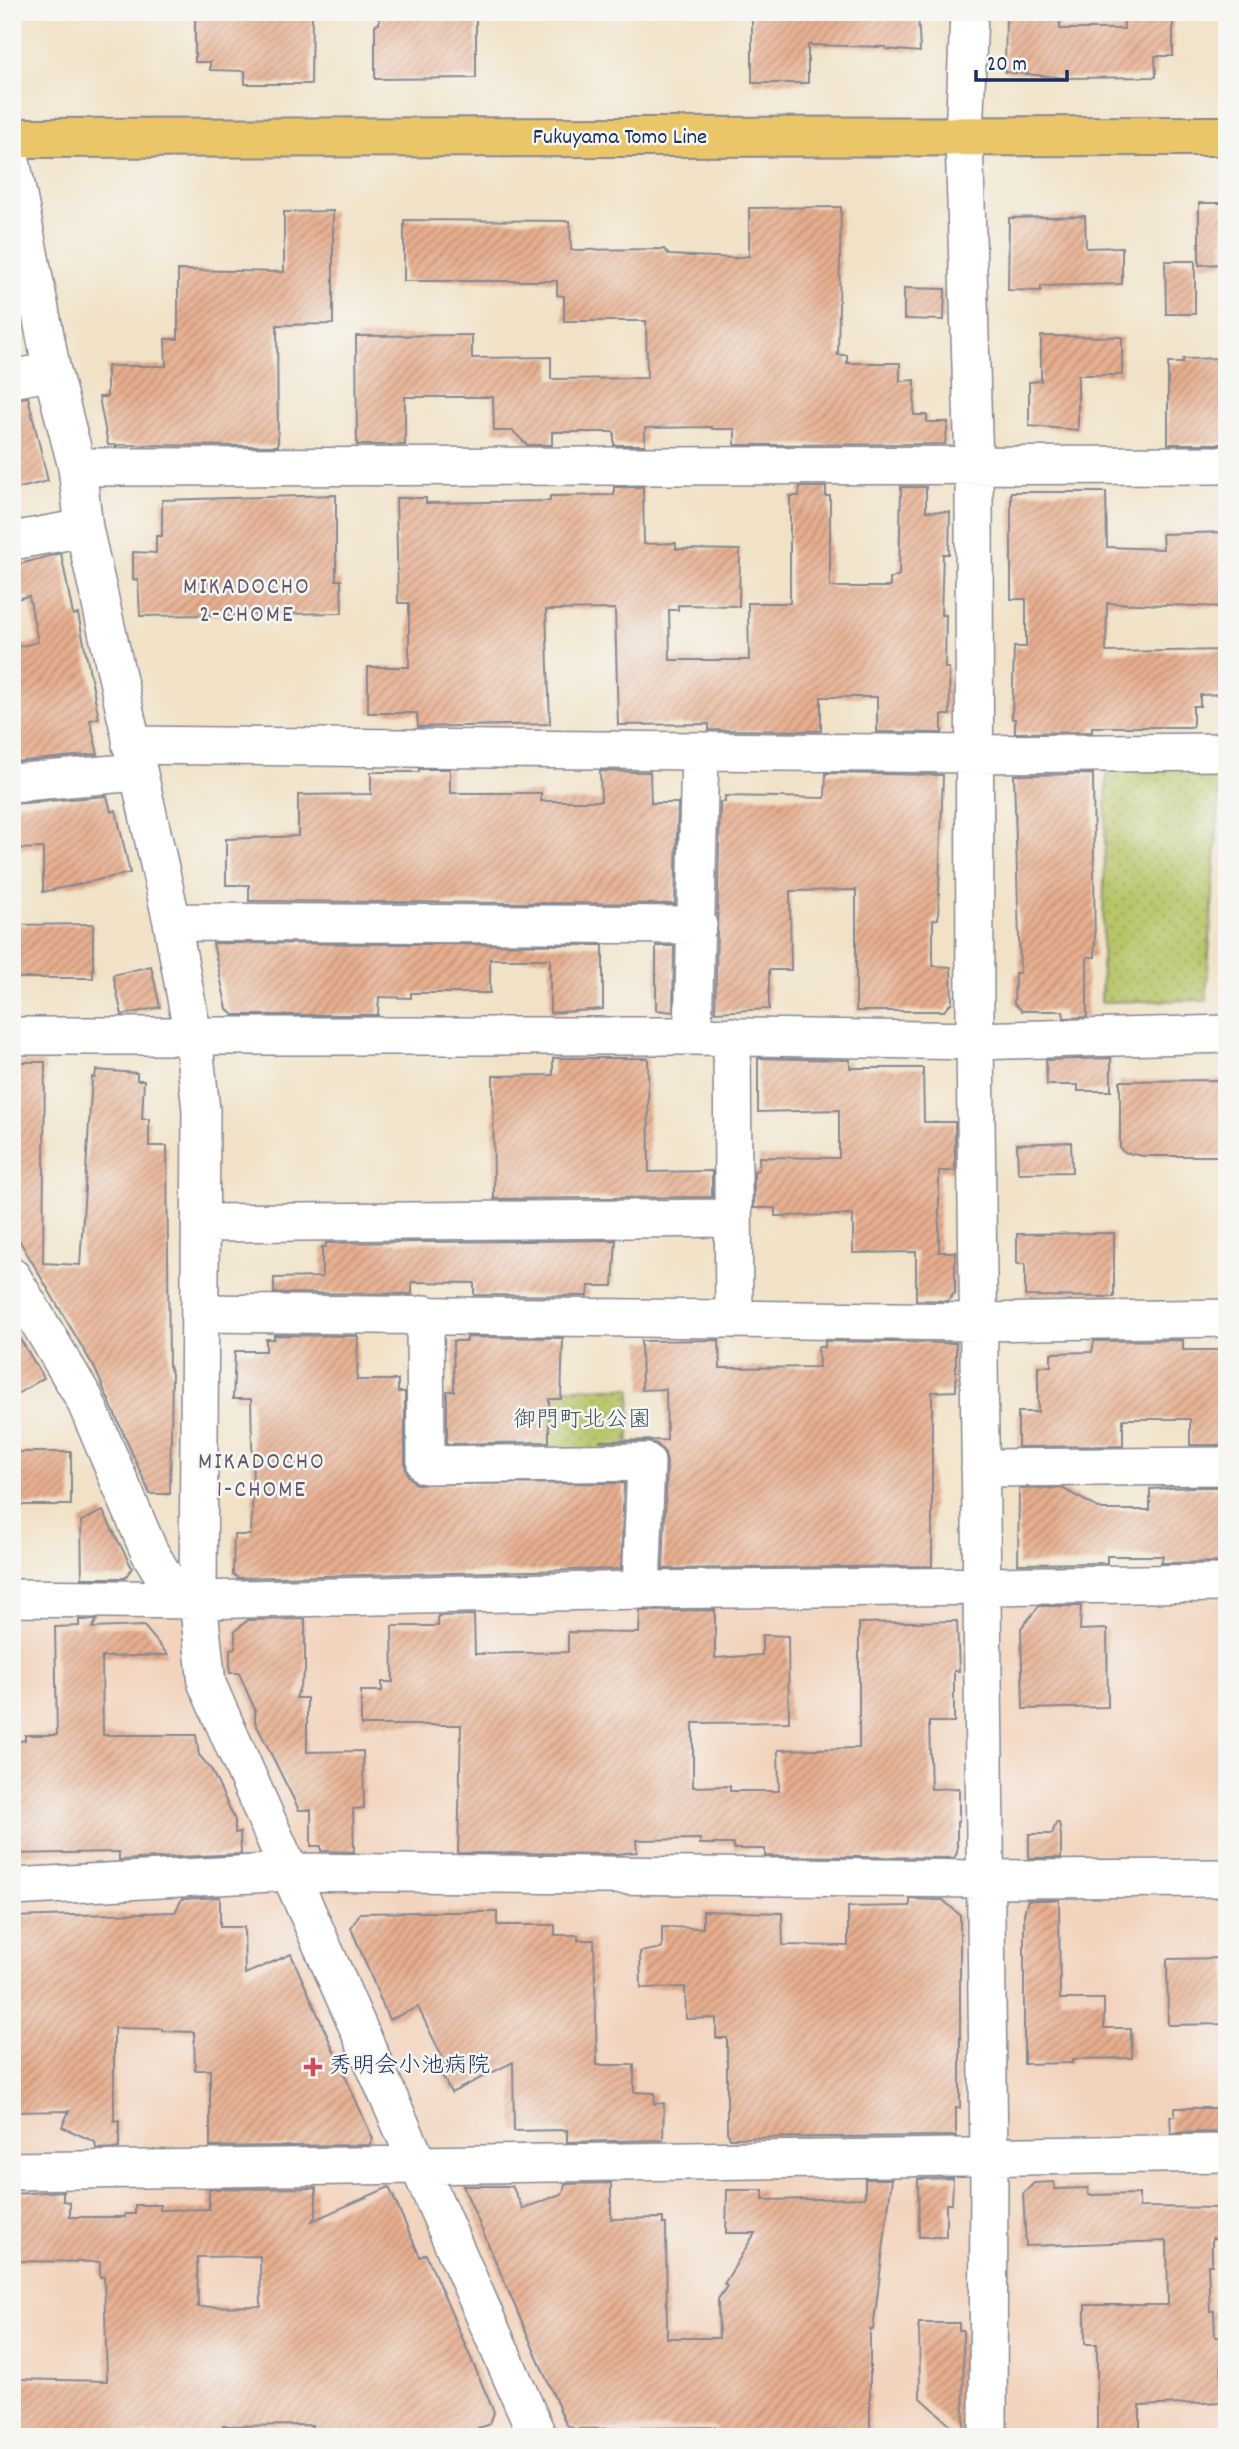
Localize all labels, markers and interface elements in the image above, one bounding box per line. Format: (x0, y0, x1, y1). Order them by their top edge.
scale bar (976, 38, 1068, 82)
text: 20 m (987, 51, 1027, 81)
street label: Fukuyama Tomo Line (533, 122, 707, 155)
district label: MIKADOCHO 2-CHOME (183, 571, 311, 633)
park label: 御門町北公園 (513, 1405, 651, 1438)
district label: MIKADOCHO 1-CHOME (198, 1446, 326, 1508)
place label: 秀明会小池病院 (329, 2051, 490, 2084)
marker: 秀明会小池病院 (303, 2057, 323, 2077)

